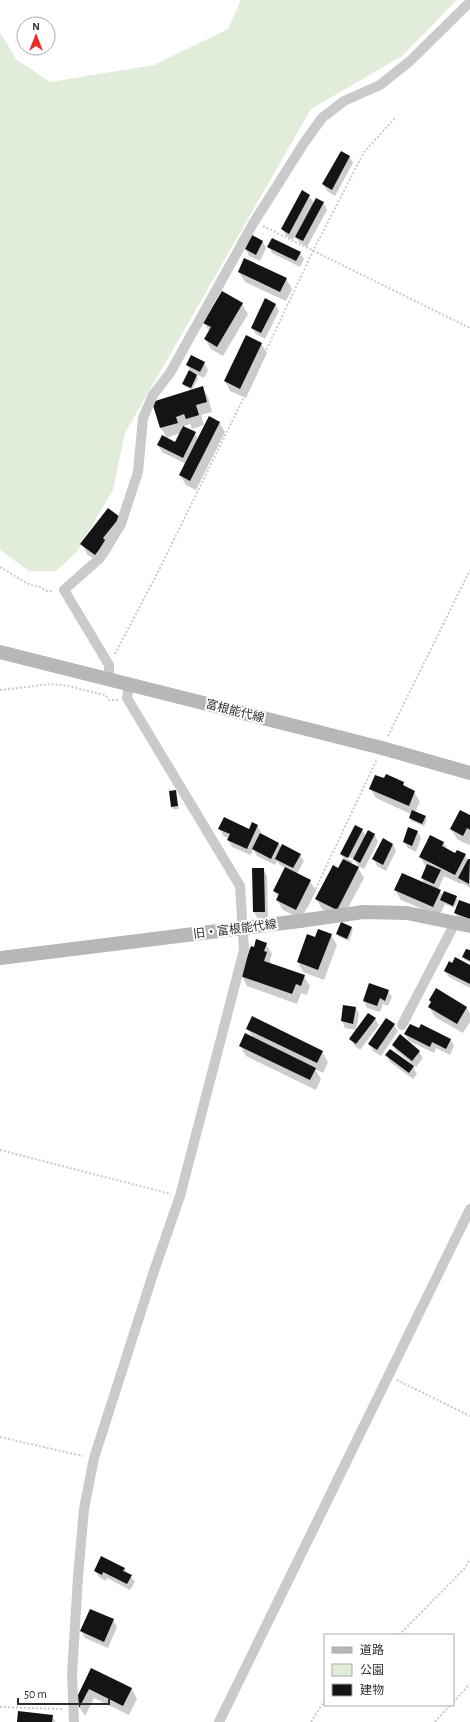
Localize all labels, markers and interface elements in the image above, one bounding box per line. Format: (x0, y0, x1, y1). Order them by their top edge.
north arrow (16, 16, 56, 56)
text: N (32, 21, 40, 32)
street label: 富根能代線 (204, 697, 266, 724)
street label: 旧・富根能代線 (192, 917, 277, 940)
legend (324, 1634, 454, 1706)
text: 道路 (360, 1643, 384, 1656)
text: 公園 (360, 1664, 384, 1676)
scale bar (18, 1680, 109, 1706)
text: 建物 (360, 1683, 384, 1696)
text: 50 m (24, 1688, 47, 1700)

